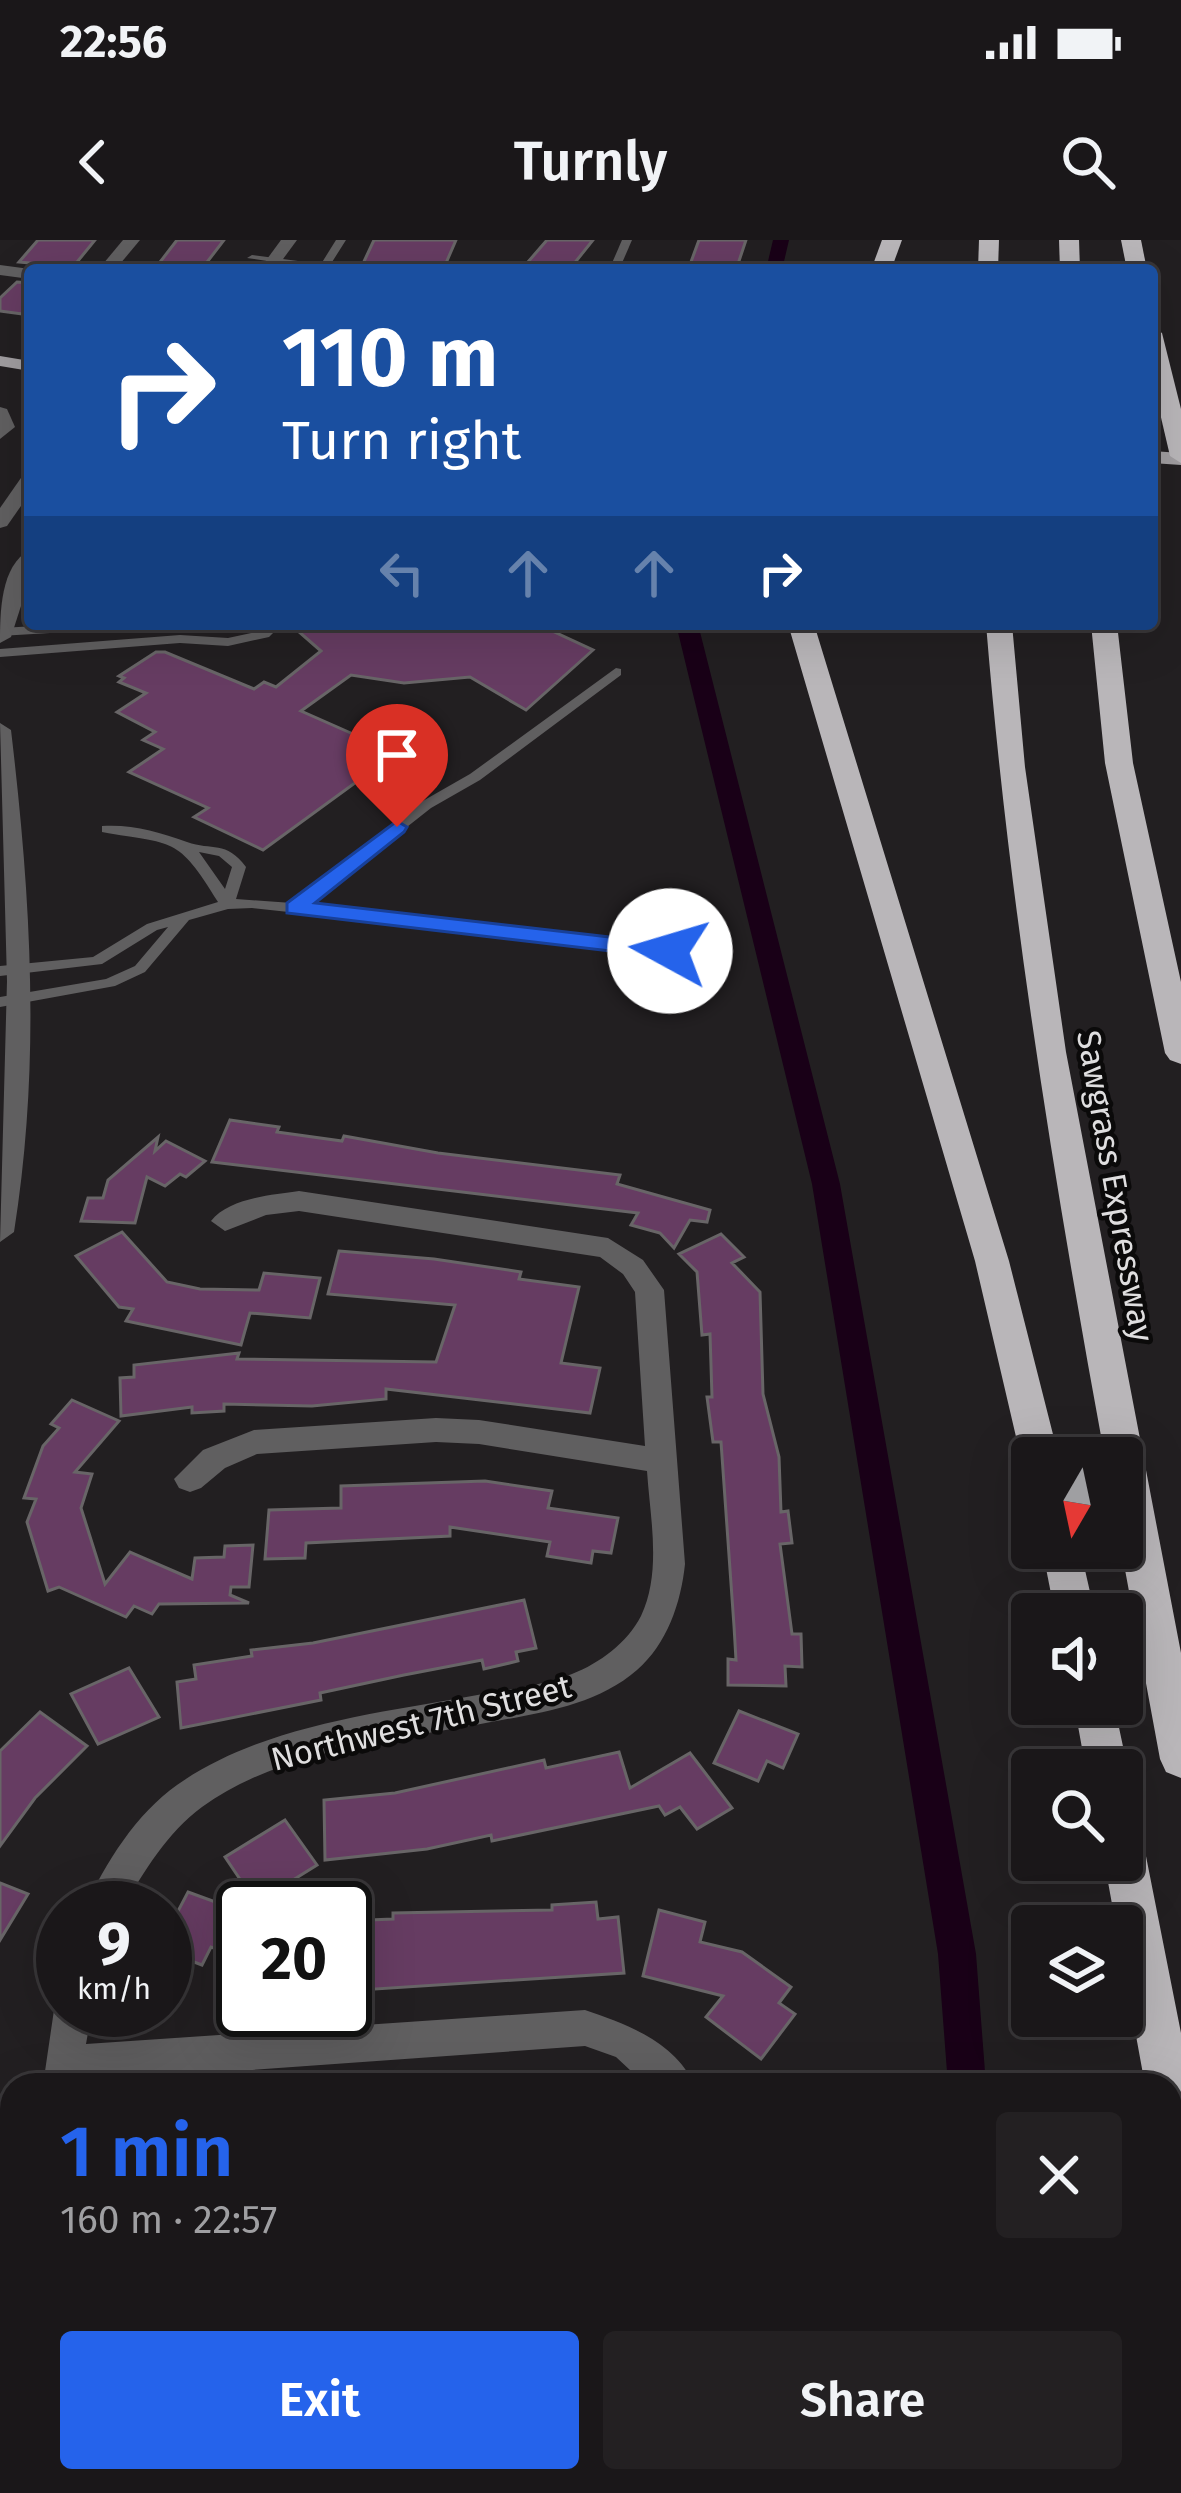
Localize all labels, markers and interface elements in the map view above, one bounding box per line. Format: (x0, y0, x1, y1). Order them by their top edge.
text: 22:56 (60, 15, 167, 69)
icon: back (60, 129, 126, 195)
icon: search (1055, 129, 1121, 195)
text: Turnly (514, 130, 667, 194)
text: 110 m (282, 307, 498, 408)
icon: right (84, 312, 240, 468)
text: Turn right (282, 409, 521, 473)
icon: left (369, 540, 435, 606)
icon: ahead (495, 540, 561, 606)
icon: ahead (621, 540, 687, 606)
icon: right (747, 540, 813, 606)
pin (346, 704, 448, 827)
icon: arrive (364, 722, 430, 788)
position arrow (607, 888, 733, 1014)
street label: Sawgrass Expressway (1068, 1027, 1162, 1345)
north arrow (1011, 1437, 1143, 1569)
map controls (1011, 1437, 1143, 2037)
button: sound (1011, 1593, 1143, 1725)
street label: Northwest 7th Street (267, 1666, 575, 1780)
button: search (1011, 1749, 1143, 1881)
speed limit sign: 20 (216, 1881, 372, 2037)
button: layers (1011, 1905, 1143, 2037)
text: 9 (97, 1908, 131, 1980)
text: km/h (77, 1971, 151, 2007)
text: 1 min (60, 2109, 233, 2195)
button: close (996, 2112, 1122, 2238)
text: 160 m · 22:57 (60, 2197, 277, 2243)
button: Exit (60, 2331, 579, 2469)
button: Share (603, 2331, 1122, 2469)

